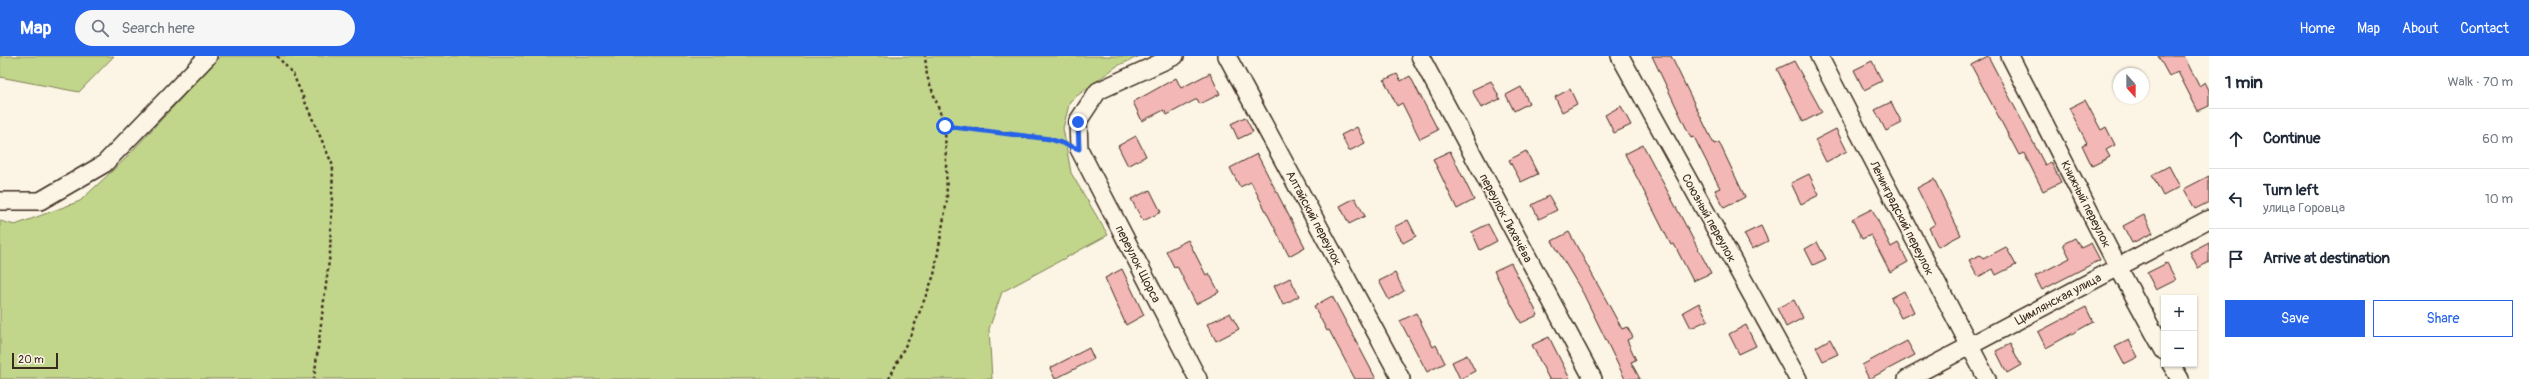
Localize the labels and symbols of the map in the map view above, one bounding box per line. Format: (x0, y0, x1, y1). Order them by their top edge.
north arrow (2113, 68, 2149, 104)
route end (1069, 113, 1087, 131)
route start (936, 117, 954, 135)
street label: Ленинградский переулок (1866, 158, 1937, 278)
street label: Книжный переулок (2057, 158, 2114, 250)
street label: Алтайский переулок (1282, 168, 1345, 268)
street label: переулок Лихачёва (1476, 171, 1535, 266)
street label: Союзный переулок (1678, 171, 1739, 265)
street label: переулок Щорса (1112, 223, 1164, 306)
street label: Цимлянская улица (2012, 270, 2104, 329)
scale bar (12, 351, 58, 370)

